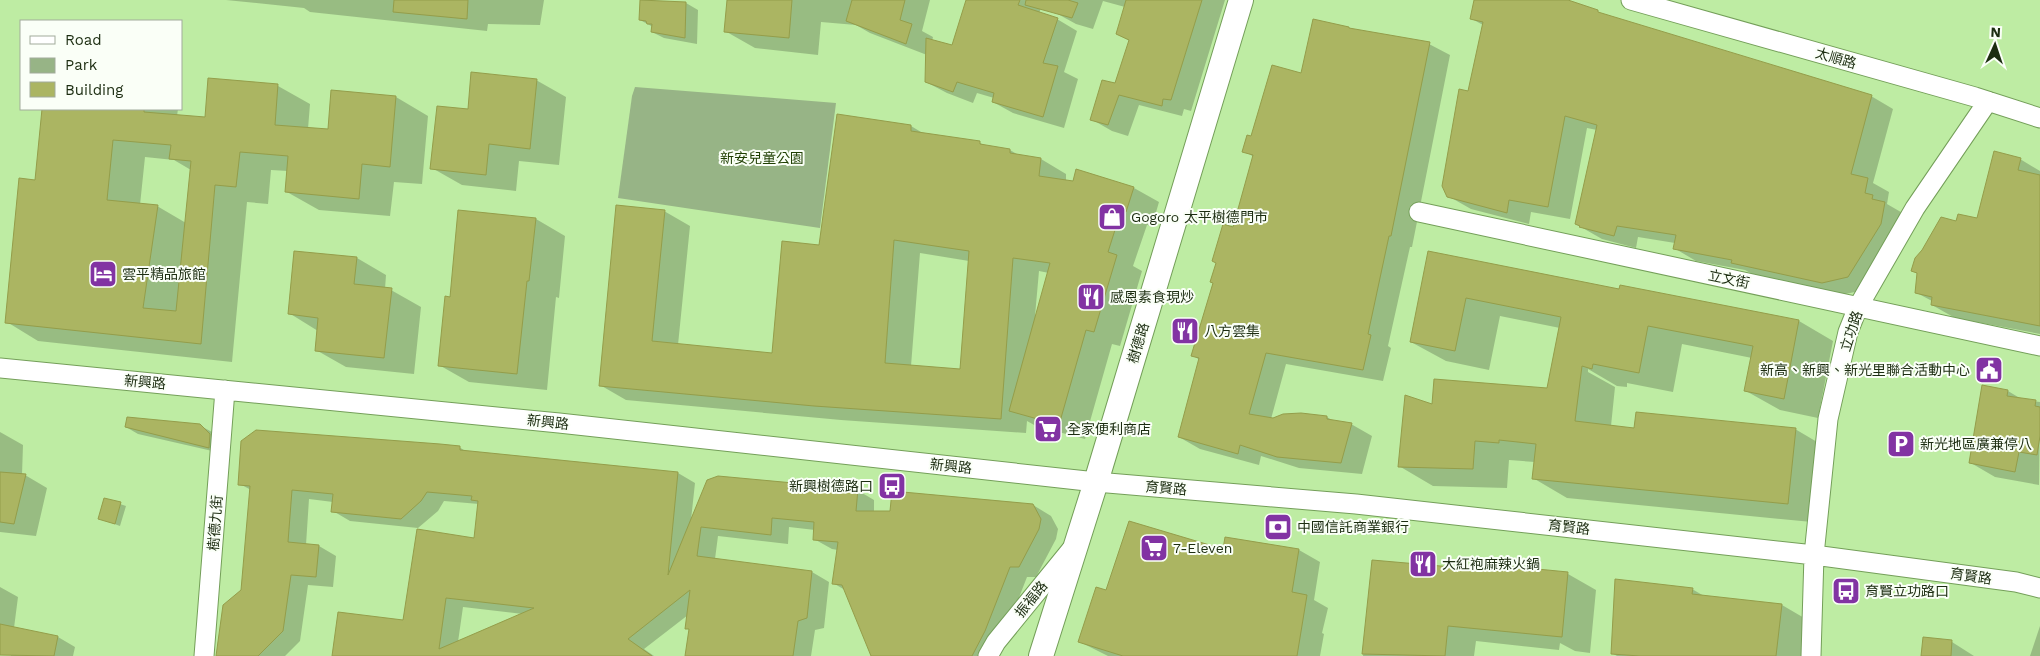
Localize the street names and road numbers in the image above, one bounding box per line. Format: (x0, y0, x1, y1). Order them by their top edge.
street label: 太順路 (1814, 45, 1858, 71)
street label: 立文街 (1707, 267, 1751, 291)
street label: 立功路 (1837, 309, 1865, 353)
street label: 樹德路 (1124, 321, 1152, 365)
street label: 新興路 (123, 372, 167, 392)
street label: 新興路 (526, 412, 570, 432)
street label: 新興路 (929, 456, 973, 476)
street label: 育賢路 (1144, 478, 1188, 498)
street label: 樹德九街 (205, 495, 225, 551)
street label: 育賢路 (1547, 517, 1591, 537)
street label: 育賢路 (1949, 565, 1993, 587)
street label: 振福路 (1012, 578, 1050, 620)

